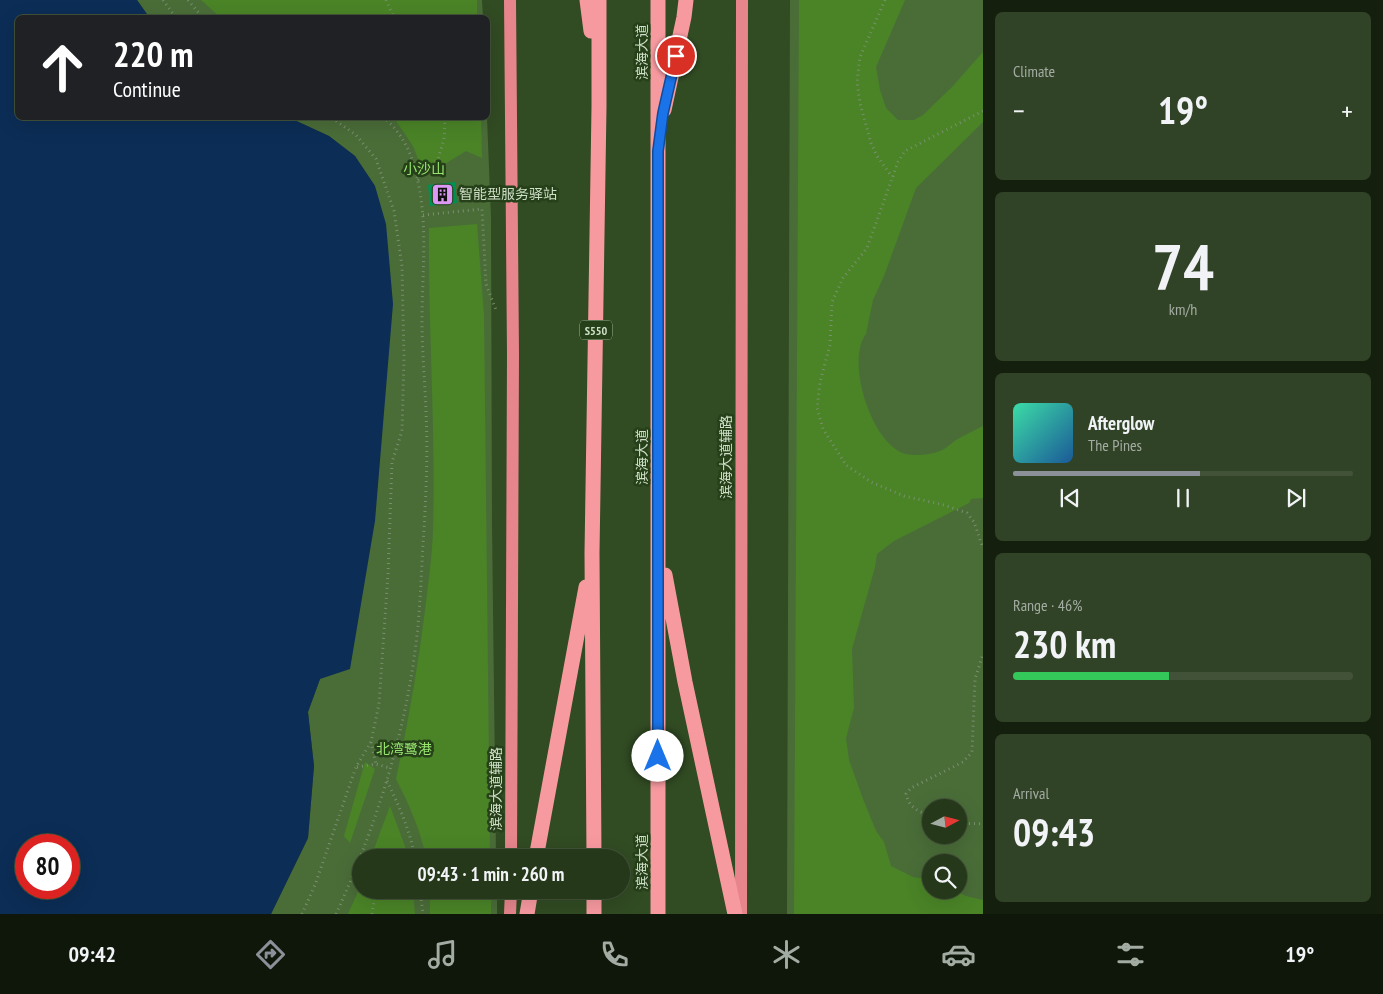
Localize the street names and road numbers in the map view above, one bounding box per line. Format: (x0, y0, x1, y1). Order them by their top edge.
street label: 滨海大道 (633, 24, 651, 80)
road number: S550 (580, 320, 612, 340)
street label: 滨海大道辅路 (717, 415, 735, 499)
street label: 滨海大道 (633, 429, 651, 485)
street label: 滨海大道辅路 (487, 747, 505, 831)
street label: 滨海大道 (633, 834, 651, 890)

